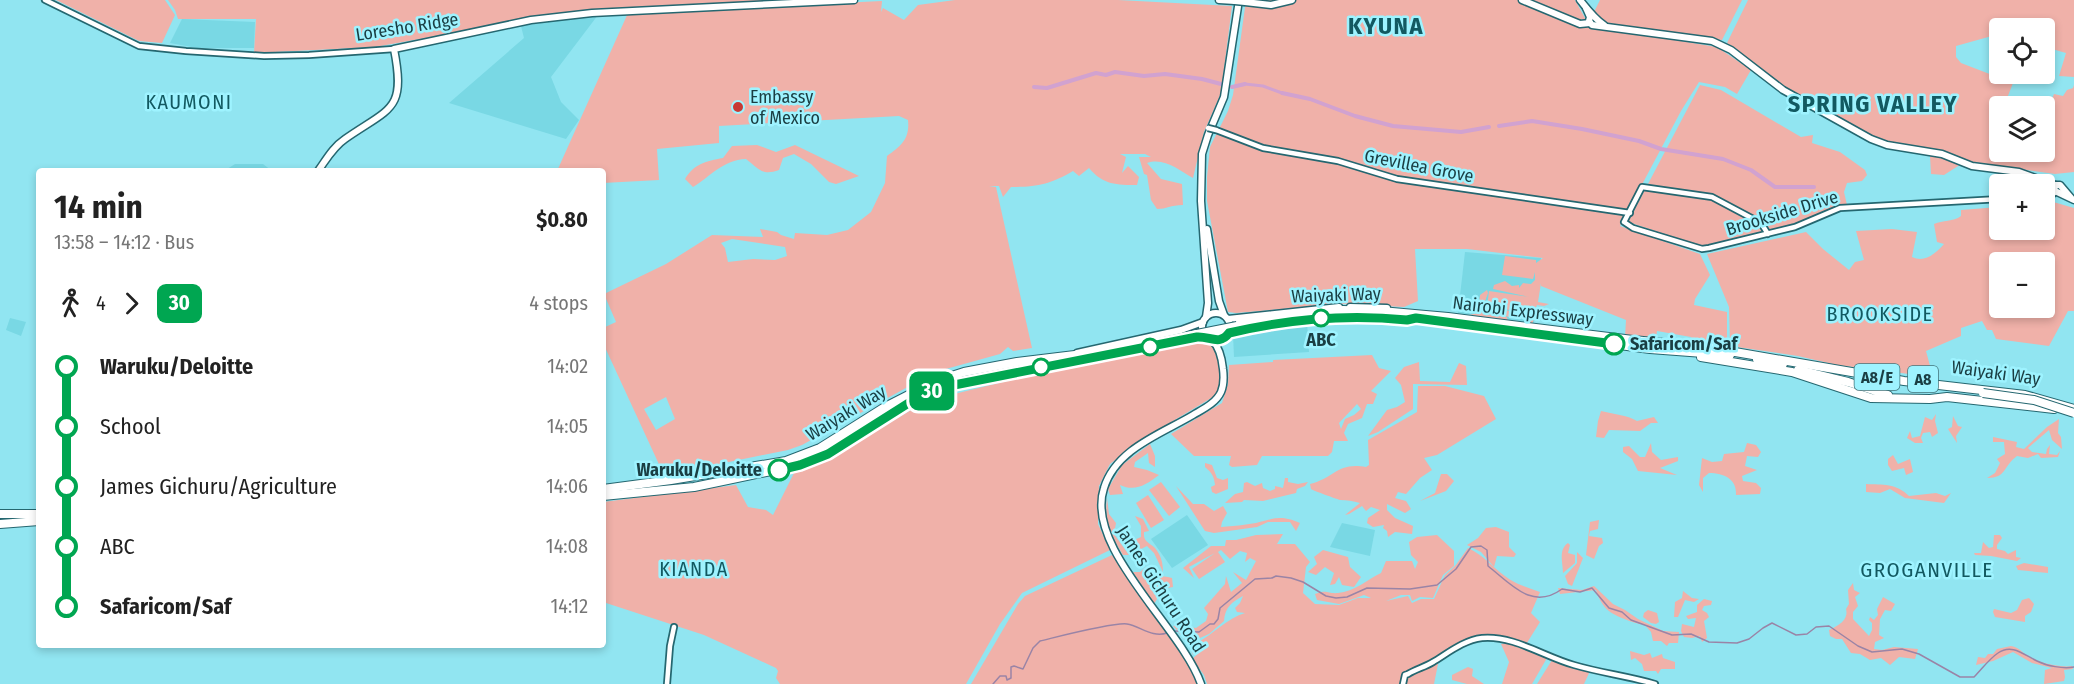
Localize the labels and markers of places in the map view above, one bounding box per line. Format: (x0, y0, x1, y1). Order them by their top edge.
place label: Embassy of Mexico (750, 86, 820, 129)
marker: Embassy of Mexico (731, 100, 745, 114)
marker: ABC (1312, 309, 1330, 327)
place label: ABC (1305, 329, 1336, 351)
marker: Safaricom/Saf (1603, 333, 1625, 355)
place label: Safaricom/Saf (1630, 333, 1740, 355)
unlabelled marker (1141, 338, 1159, 356)
unlabelled marker (1032, 358, 1050, 376)
place label: Waruku/Deloitte (637, 459, 762, 481)
marker: Waruku/Deloitte (768, 459, 790, 481)

